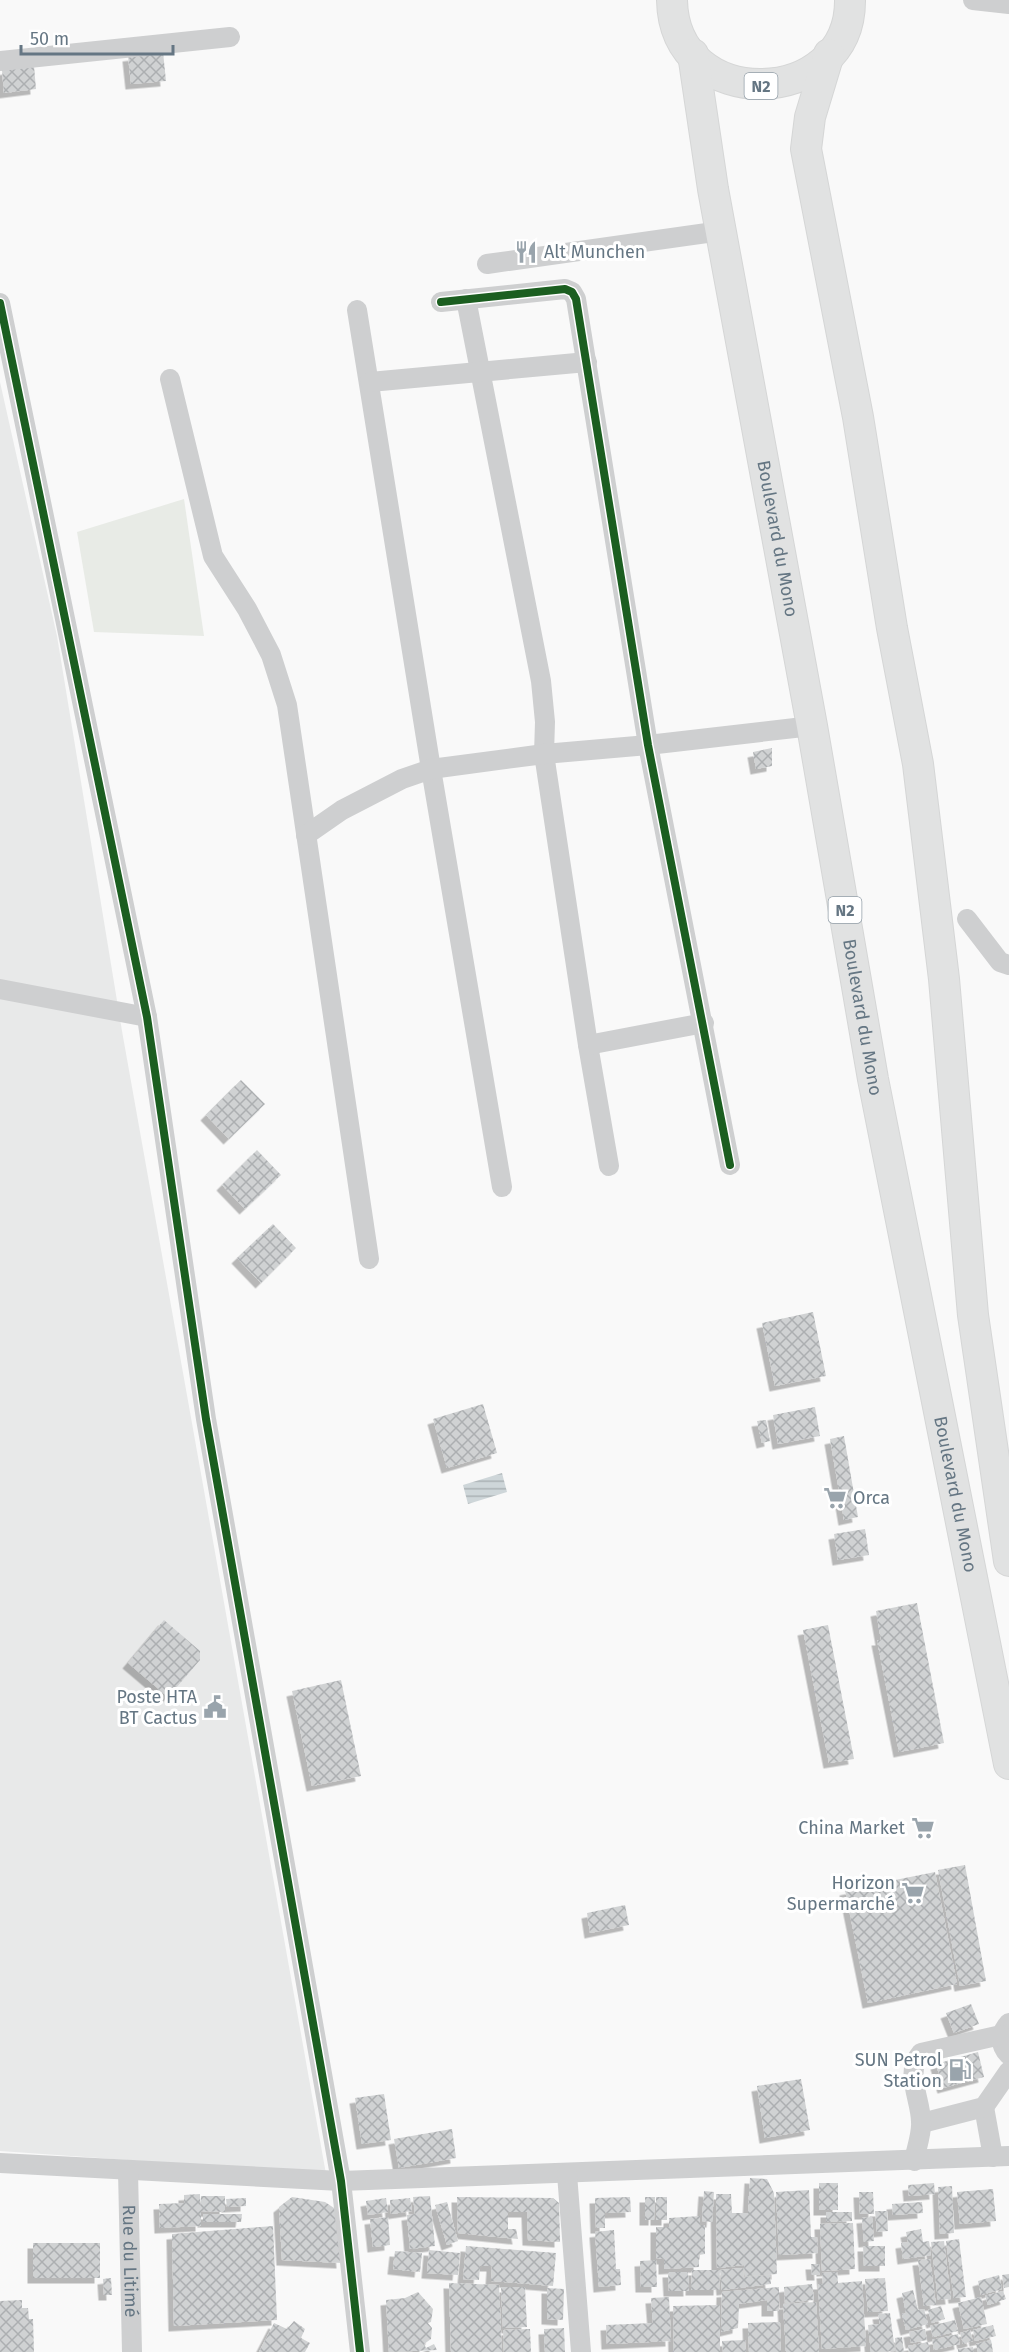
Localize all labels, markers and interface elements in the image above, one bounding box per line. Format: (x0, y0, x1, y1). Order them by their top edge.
scale bar (21, 18, 172, 56)
text: 50 m (30, 28, 69, 50)
road number: N2 (744, 73, 777, 99)
restaurant icon: Alt Munchen (513, 239, 539, 265)
place label: Alt Munchen (544, 241, 645, 263)
street label: Boulevard du Mono (752, 459, 803, 619)
road number: N2 (828, 897, 862, 923)
street label: Boulevard du Mono (838, 937, 887, 1098)
street label: Boulevard du Mono (929, 1414, 982, 1574)
supermarket icon: Orca (822, 1485, 848, 1511)
place label: Orca (853, 1487, 890, 1509)
place label: Poste HTA BT Cactus (116, 1686, 198, 1729)
public building icon: Poste HTA BT Cactus (202, 1694, 228, 1720)
supermarket icon: China Market (910, 1815, 936, 1841)
place label: China Market (798, 1817, 905, 1839)
place label: Horizon Supermarché (787, 1872, 895, 1915)
supermarket icon: Horizon Supermarché (900, 1880, 926, 1906)
place label: SUN Petrol Station (855, 2049, 942, 2092)
fuel station icon: SUN Petrol Station (947, 2057, 973, 2083)
street label: Rue du Litimé (118, 2204, 142, 2318)

